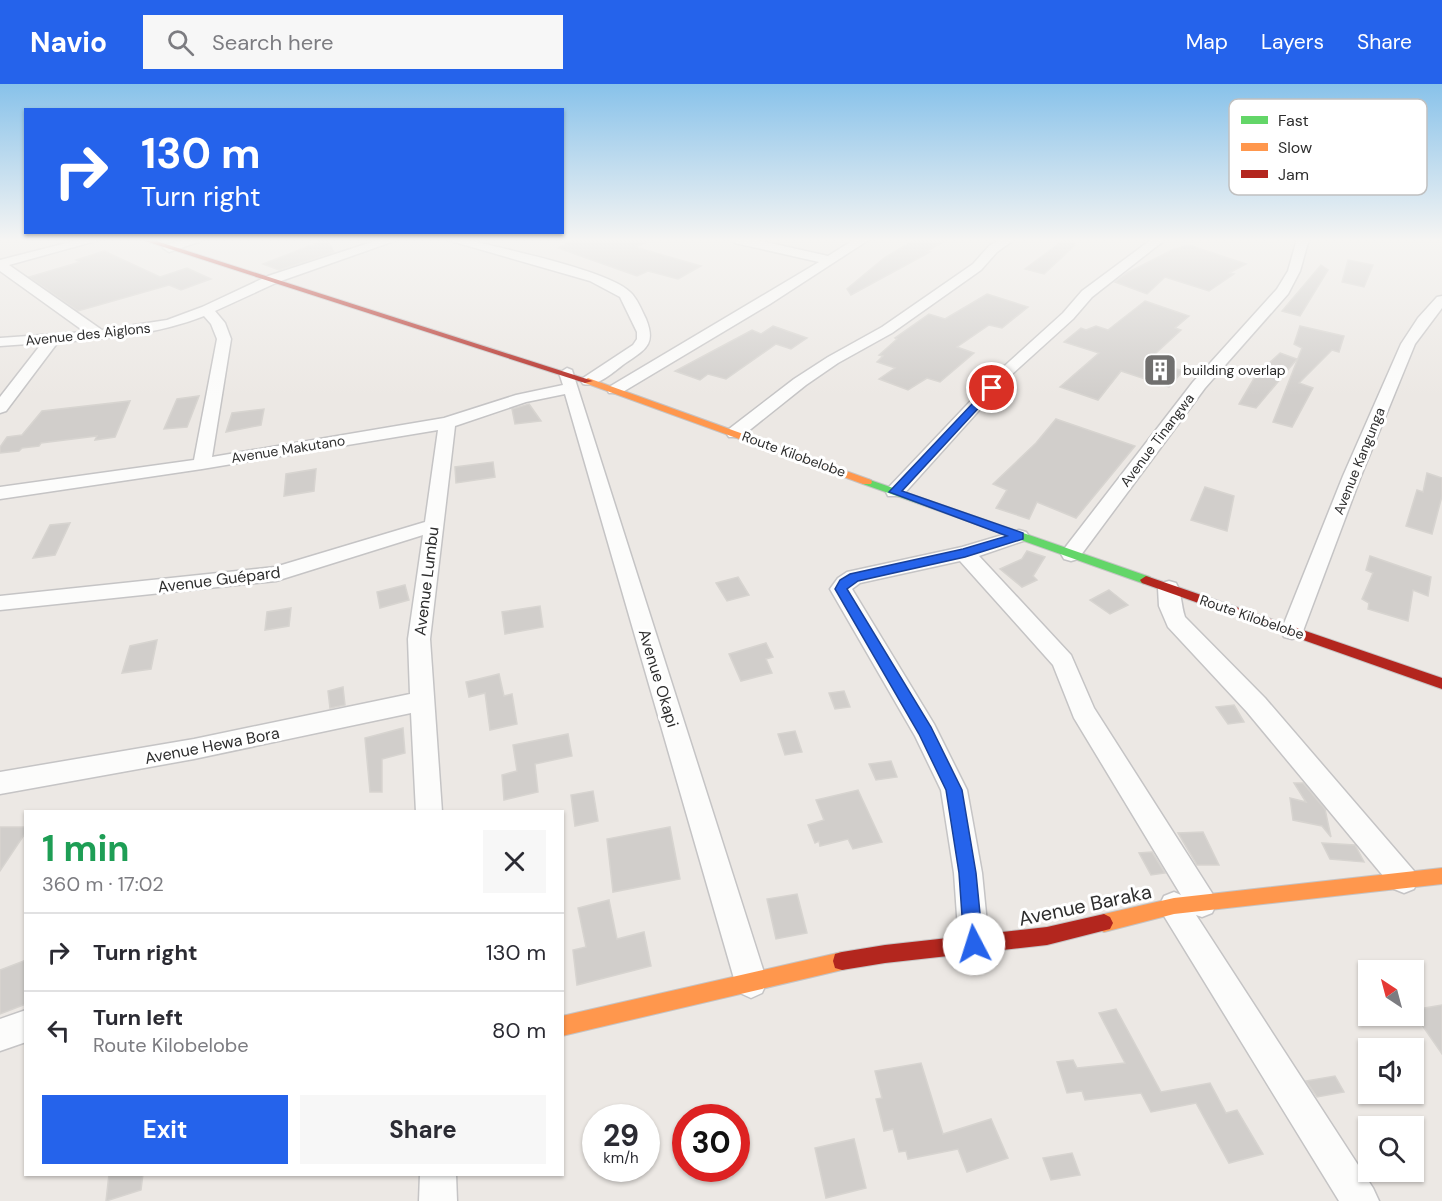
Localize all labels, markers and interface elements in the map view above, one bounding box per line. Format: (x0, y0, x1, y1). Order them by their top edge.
search box (143, 15, 563, 69)
text: Navio (30, 24, 107, 61)
icon: search (164, 26, 197, 59)
text: Search here (212, 28, 333, 57)
text: Map (1186, 28, 1228, 56)
text: Layers (1261, 28, 1324, 56)
text: Share (1357, 28, 1412, 56)
legend (1229, 99, 1427, 195)
text: Fast (1278, 110, 1309, 131)
text: 130 m (141, 126, 261, 181)
icon: right (42, 132, 120, 210)
text: Slow (1278, 137, 1312, 158)
text: Jam (1278, 164, 1309, 185)
text: Turn right (141, 179, 261, 214)
street label: Avenue des Aiglons (25, 318, 151, 350)
building icon: building overlap (1142, 352, 1178, 388)
place label: building overlap (1183, 361, 1286, 379)
pin (966, 362, 1017, 413)
icon: arrive (975, 371, 1008, 404)
street label: Avenue Tinangwa (1116, 390, 1198, 490)
street label: Avenue Kangunga (1329, 405, 1389, 517)
street label: Route Kilobelobe (740, 427, 848, 481)
street label: Avenue Makutano (230, 431, 346, 467)
street label: Avenue Lumbu (409, 525, 444, 637)
street label: Avenue Guépard (157, 562, 282, 597)
street label: Route Kilobelobe (1198, 591, 1307, 643)
street label: Avenue Okapi (634, 627, 683, 730)
street label: Avenue Hewa Bora (143, 722, 281, 769)
text: 1 min (42, 825, 130, 872)
button: close (483, 830, 546, 893)
text: 360 m · 17:02 (42, 871, 164, 897)
street label: Avenue Baraka (1016, 878, 1154, 932)
position arrow (942, 912, 1006, 976)
icon: right (42, 936, 75, 969)
text: Turn right (93, 938, 198, 967)
text: 130 m (486, 938, 546, 967)
north arrow (1358, 960, 1424, 1026)
map controls (1358, 960, 1424, 1182)
text: Turn left (93, 1003, 183, 1032)
icon: left (42, 1014, 75, 1047)
text: 80 m (492, 1016, 546, 1045)
text: Route Kilobelobe (93, 1032, 249, 1058)
button: sound (1358, 1038, 1424, 1104)
button: Exit (42, 1095, 288, 1164)
button: Share (300, 1095, 546, 1164)
speed limit sign: 30 (672, 1104, 750, 1182)
text: 29 (603, 1116, 639, 1155)
button: search (1358, 1116, 1424, 1182)
text: km/h (603, 1148, 639, 1168)

